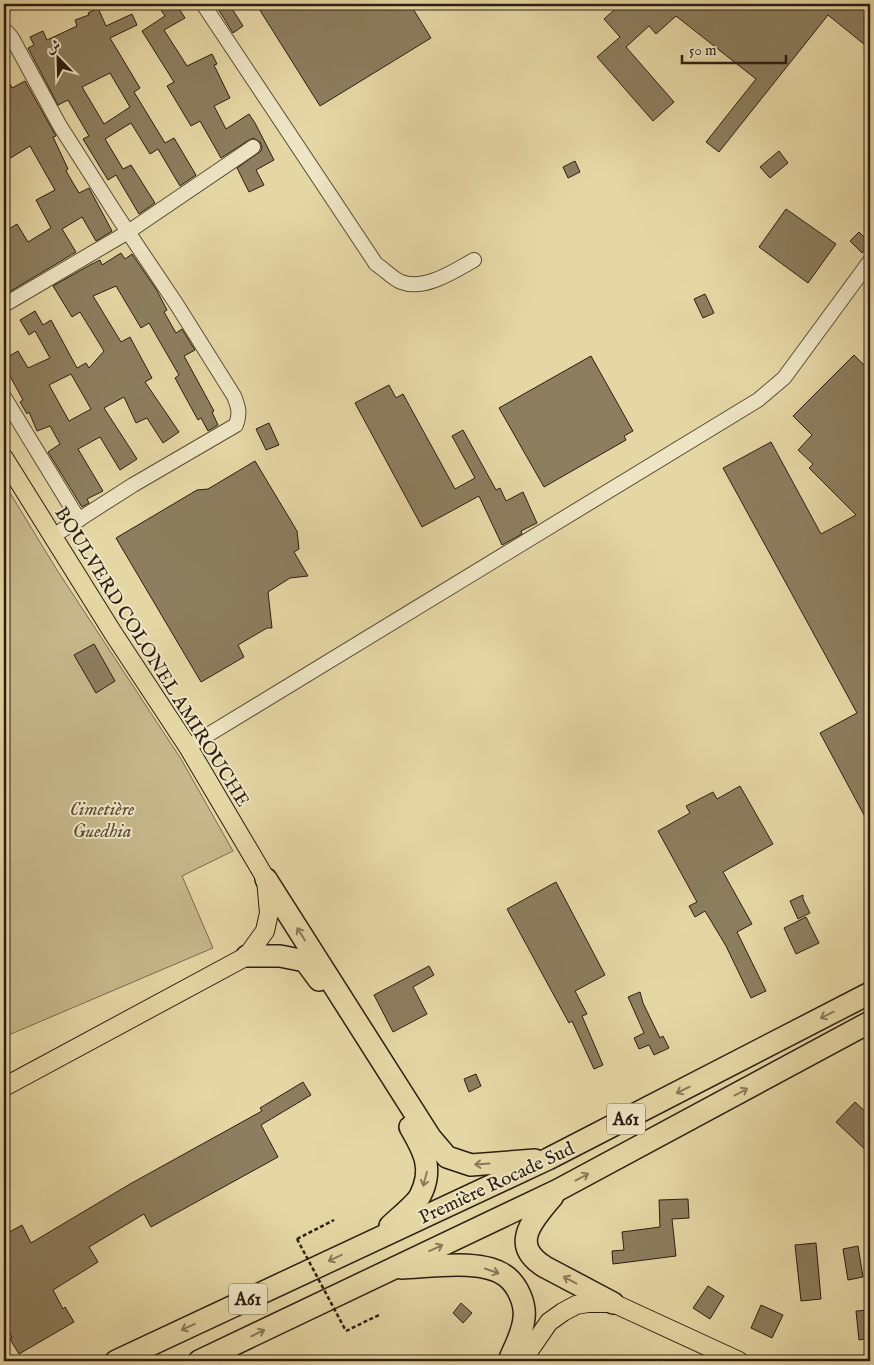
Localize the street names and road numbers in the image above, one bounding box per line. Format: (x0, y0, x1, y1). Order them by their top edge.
street label: BOULVERD COLONEL AMIROUCHE (49, 503, 254, 812)
road number: A61 (607, 1104, 645, 1134)
street label: Première Rocade Sud (415, 1137, 579, 1230)
road number: A61 (229, 1284, 267, 1315)

